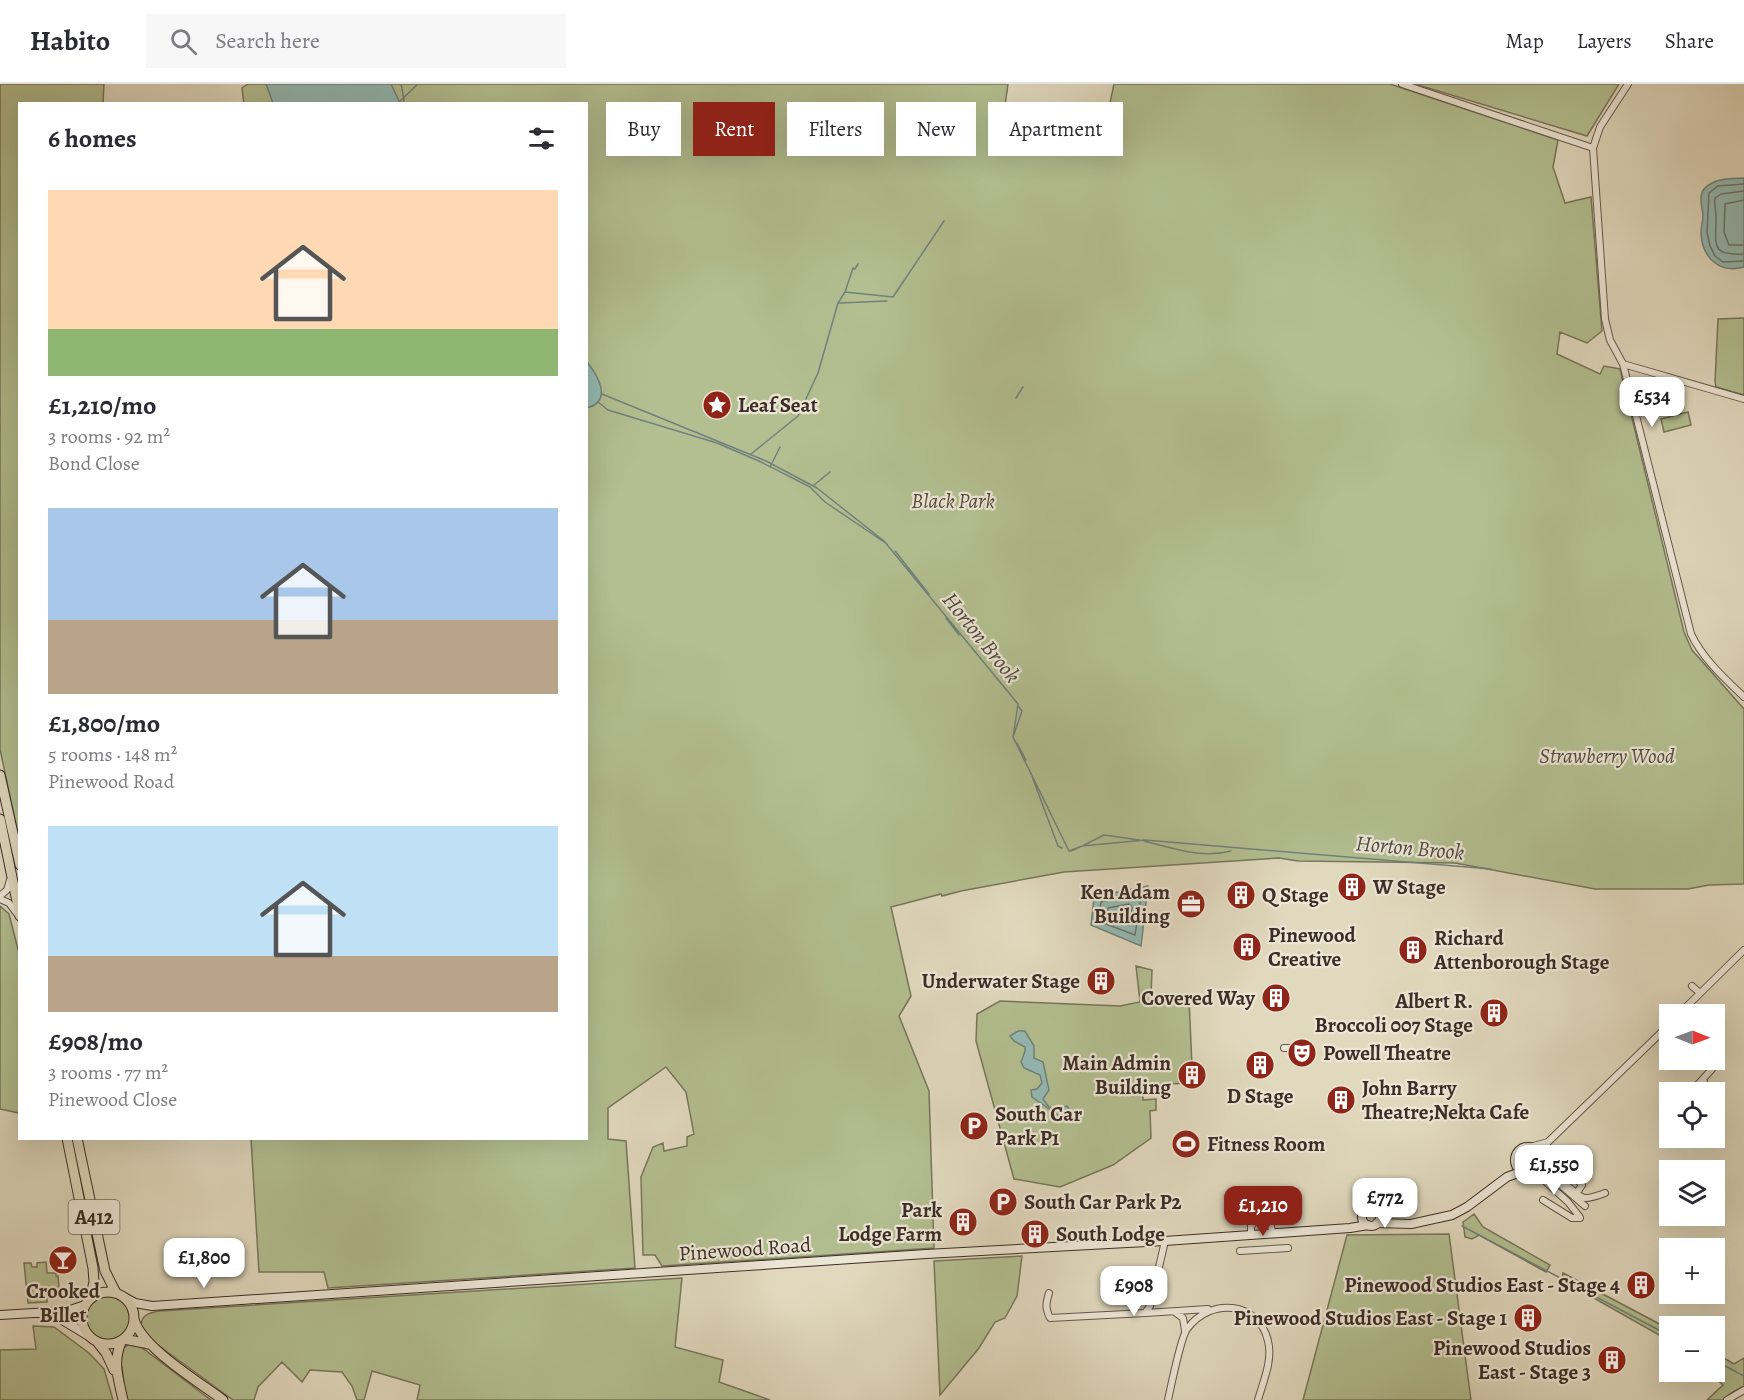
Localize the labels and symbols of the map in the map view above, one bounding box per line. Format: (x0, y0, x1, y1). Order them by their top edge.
pin: £534 (1616, 377, 1688, 428)
place icon: Leaf Seat (701, 389, 733, 421)
place label: Leaf Seat (738, 391, 818, 419)
park label: Black Park (911, 487, 995, 515)
water label: Horton Brook (935, 586, 1027, 690)
park label: Strawberry Wood (1539, 742, 1675, 770)
water label: Horton Brook (1354, 828, 1466, 868)
building icon: W Stage (1336, 871, 1368, 903)
place label: W Stage (1372, 873, 1446, 901)
place label: Ken Adam Building (1080, 878, 1170, 930)
building icon: Q Stage (1225, 879, 1257, 911)
place label: Q Stage (1262, 881, 1329, 909)
office icon: Ken Adam Building (1175, 888, 1207, 920)
place label: Pinewood Creative (1268, 921, 1357, 973)
place label: Richard Attenborough Stage (1433, 924, 1610, 976)
building icon: Pinewood Creative (1231, 931, 1263, 963)
building icon: Richard Attenborough Stage (1397, 934, 1429, 966)
building icon: Underwater Stage (1085, 965, 1117, 997)
place label: Underwater Stage (922, 967, 1080, 995)
building icon: Covered Way (1260, 982, 1292, 1014)
place label: Covered Way (1141, 984, 1256, 1012)
place label: Albert R. Broccoli 007 Stage (1315, 987, 1473, 1039)
building icon: Albert R. Broccoli 007 Stage (1478, 997, 1510, 1029)
north arrow (1659, 1004, 1725, 1070)
theatre icon: Powell Theatre (1286, 1037, 1318, 1069)
place label: Powell Theatre (1323, 1039, 1451, 1067)
place label: Main Admin Building (1062, 1049, 1171, 1101)
building icon: D Stage (1244, 1049, 1276, 1081)
building icon: Main Admin Building (1176, 1059, 1208, 1091)
place label: John Barry Theatre;Nekta Cafe (1362, 1074, 1530, 1126)
place label: D Stage (1227, 1082, 1294, 1110)
building icon: John Barry Theatre;Nekta Cafe (1325, 1084, 1357, 1116)
place label: South Car Park P1 (995, 1100, 1082, 1152)
parking icon: South Car Park P1 (958, 1110, 990, 1142)
sports icon: Fitness Room (1170, 1128, 1202, 1160)
place label: Fitness Room (1207, 1130, 1326, 1158)
pin: £1,550 (1505, 1145, 1603, 1196)
pin: £772 (1349, 1178, 1421, 1229)
parking icon: South Car Park P2 (987, 1186, 1019, 1218)
pin: £1,210 (1214, 1186, 1312, 1237)
place label: South Car Park P2 (1024, 1188, 1182, 1216)
place label: Park Lodge Farm (838, 1196, 942, 1248)
road number: A412 (68, 1200, 119, 1234)
building icon: Park Lodge Farm (947, 1206, 979, 1238)
building icon: South Lodge (1019, 1218, 1051, 1250)
place label: South Lodge (1056, 1220, 1165, 1248)
street label: Pinewood Road (678, 1230, 813, 1268)
pin: £1,800 (155, 1238, 253, 1289)
bar icon: Crooked Billet (47, 1244, 79, 1276)
pin: £908 (1098, 1266, 1170, 1317)
building icon: Pinewood Studios East - Stage 4 (1625, 1269, 1657, 1301)
place label: Pinewood Studios East - Stage 4 (1344, 1271, 1620, 1299)
place label: Crooked Billet (26, 1277, 101, 1329)
building icon: Pinewood Studios East - Stage 1 (1512, 1302, 1544, 1334)
place label: Pinewood Studios East - Stage 1 (1234, 1304, 1507, 1332)
place label: Pinewood Studios East - Stage 3 (1433, 1334, 1591, 1386)
building icon: Pinewood Studios East - Stage 3 (1596, 1344, 1628, 1376)

